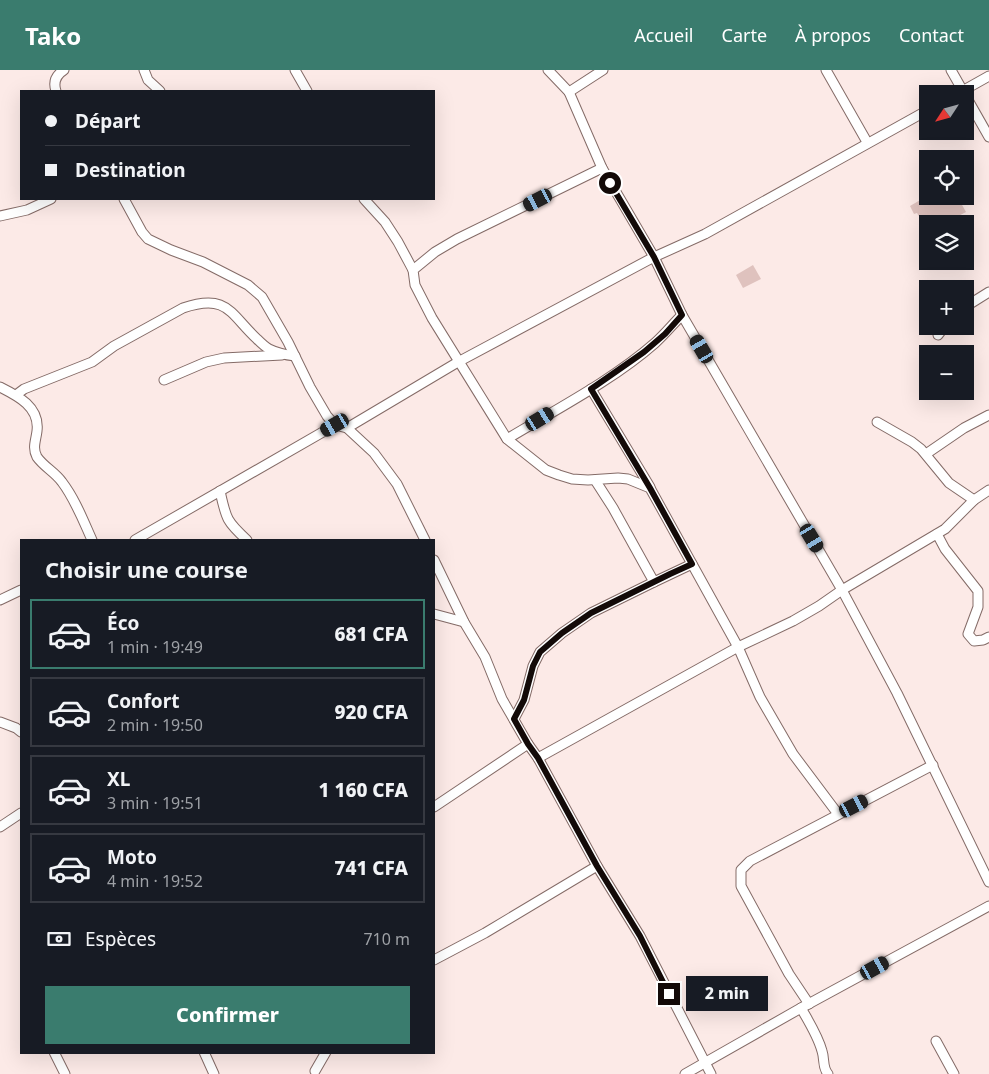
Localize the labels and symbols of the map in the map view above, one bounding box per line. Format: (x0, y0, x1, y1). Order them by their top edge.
north arrow (919, 85, 974, 140)
route start (599, 172, 621, 194)
car (521, 187, 554, 213)
car (688, 332, 715, 366)
car (523, 405, 556, 433)
car (318, 411, 351, 439)
car (797, 521, 826, 555)
car (837, 793, 870, 819)
car (858, 954, 891, 982)
callout: 2 min (686, 976, 769, 1012)
route end (658, 983, 680, 1005)

